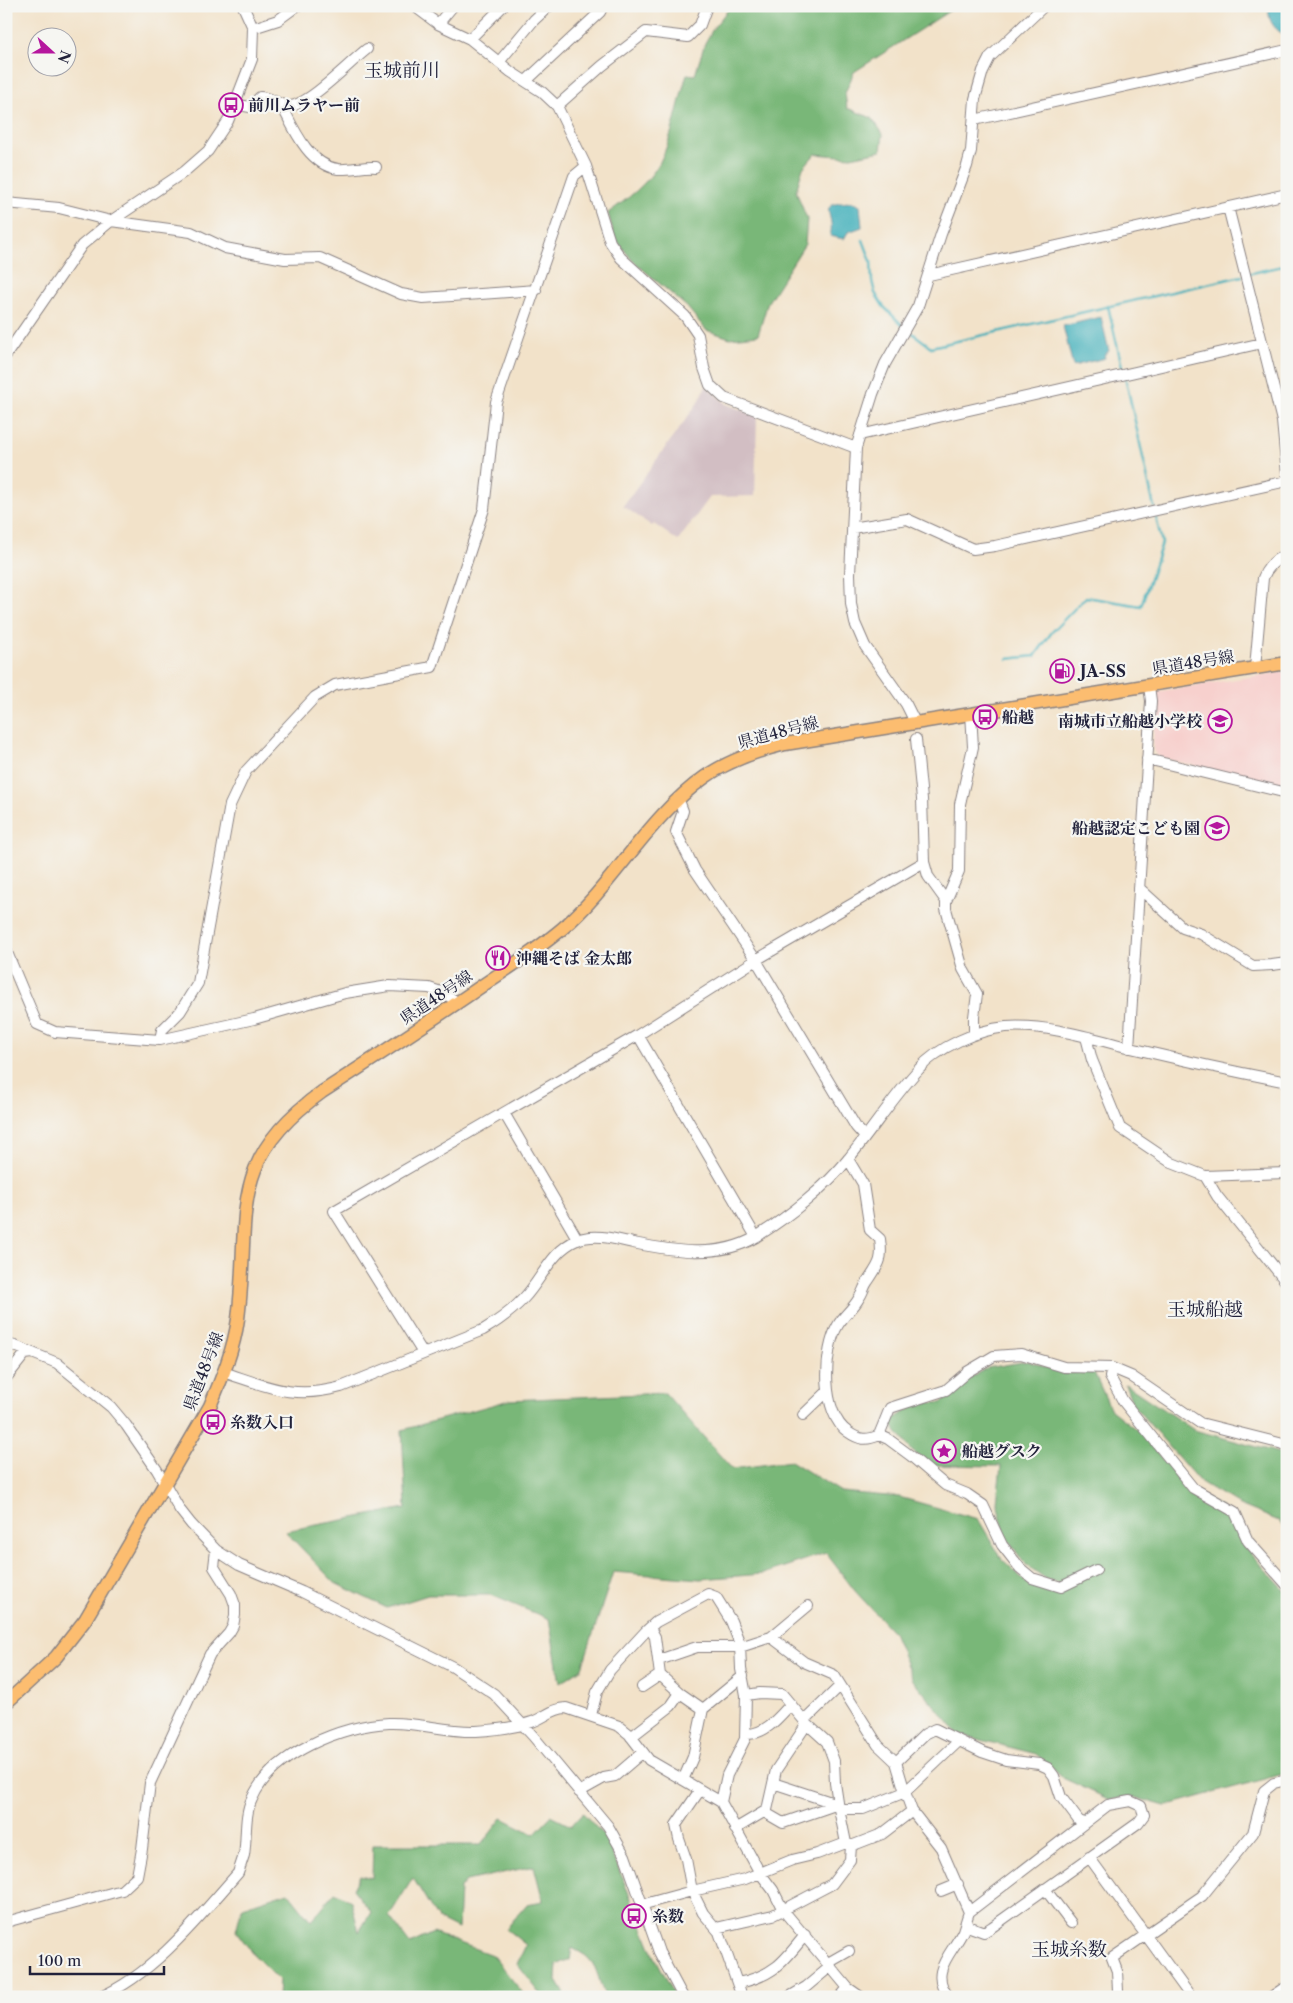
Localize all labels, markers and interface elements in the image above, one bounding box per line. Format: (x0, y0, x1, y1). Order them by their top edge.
north arrow (28, 28, 78, 78)
text: N (54, 48, 75, 66)
district label: 玉城前川 (364, 59, 440, 82)
bus stop icon: 前川ムラヤー前 (218, 92, 244, 118)
place label: 前川ムラヤー前 (248, 95, 360, 115)
street label: 県道48号線 (1151, 646, 1235, 678)
fuel station icon: JA-SS (1049, 658, 1075, 684)
place label: JA-SS (1077, 661, 1126, 681)
bus stop icon: 船越 (972, 704, 998, 730)
place label: 船越 (1002, 707, 1034, 727)
school or university icon: 南城市立船越小学校 (1207, 708, 1233, 734)
place label: 南城市立船越小学校 (1058, 711, 1203, 731)
street label: 県道48号線 (735, 712, 821, 752)
school or university icon: 船越認定こども園 (1204, 815, 1230, 841)
place label: 船越認定こども園 (1072, 818, 1200, 838)
restaurant icon: 沖縄そば 金太郎 (485, 945, 511, 971)
place label: 沖縄そば 金太郎 (516, 948, 632, 968)
street label: 県道48号線 (396, 966, 476, 1028)
district label: 玉城船越 (1167, 1298, 1243, 1321)
street label: 県道48号線 (179, 1329, 227, 1413)
bus stop icon: 糸数入口 (200, 1409, 226, 1435)
place label: 糸数入口 (230, 1412, 294, 1432)
place icon: 船越グスク (931, 1438, 957, 1464)
place label: 船越グスク (962, 1441, 1042, 1461)
bus stop icon: 糸数 (621, 1903, 647, 1929)
place label: 糸数 (652, 1906, 684, 1926)
district label: 玉城糸数 (1031, 1938, 1107, 1961)
scale bar (30, 1943, 164, 1975)
text: 100 m (38, 1951, 81, 1970)

